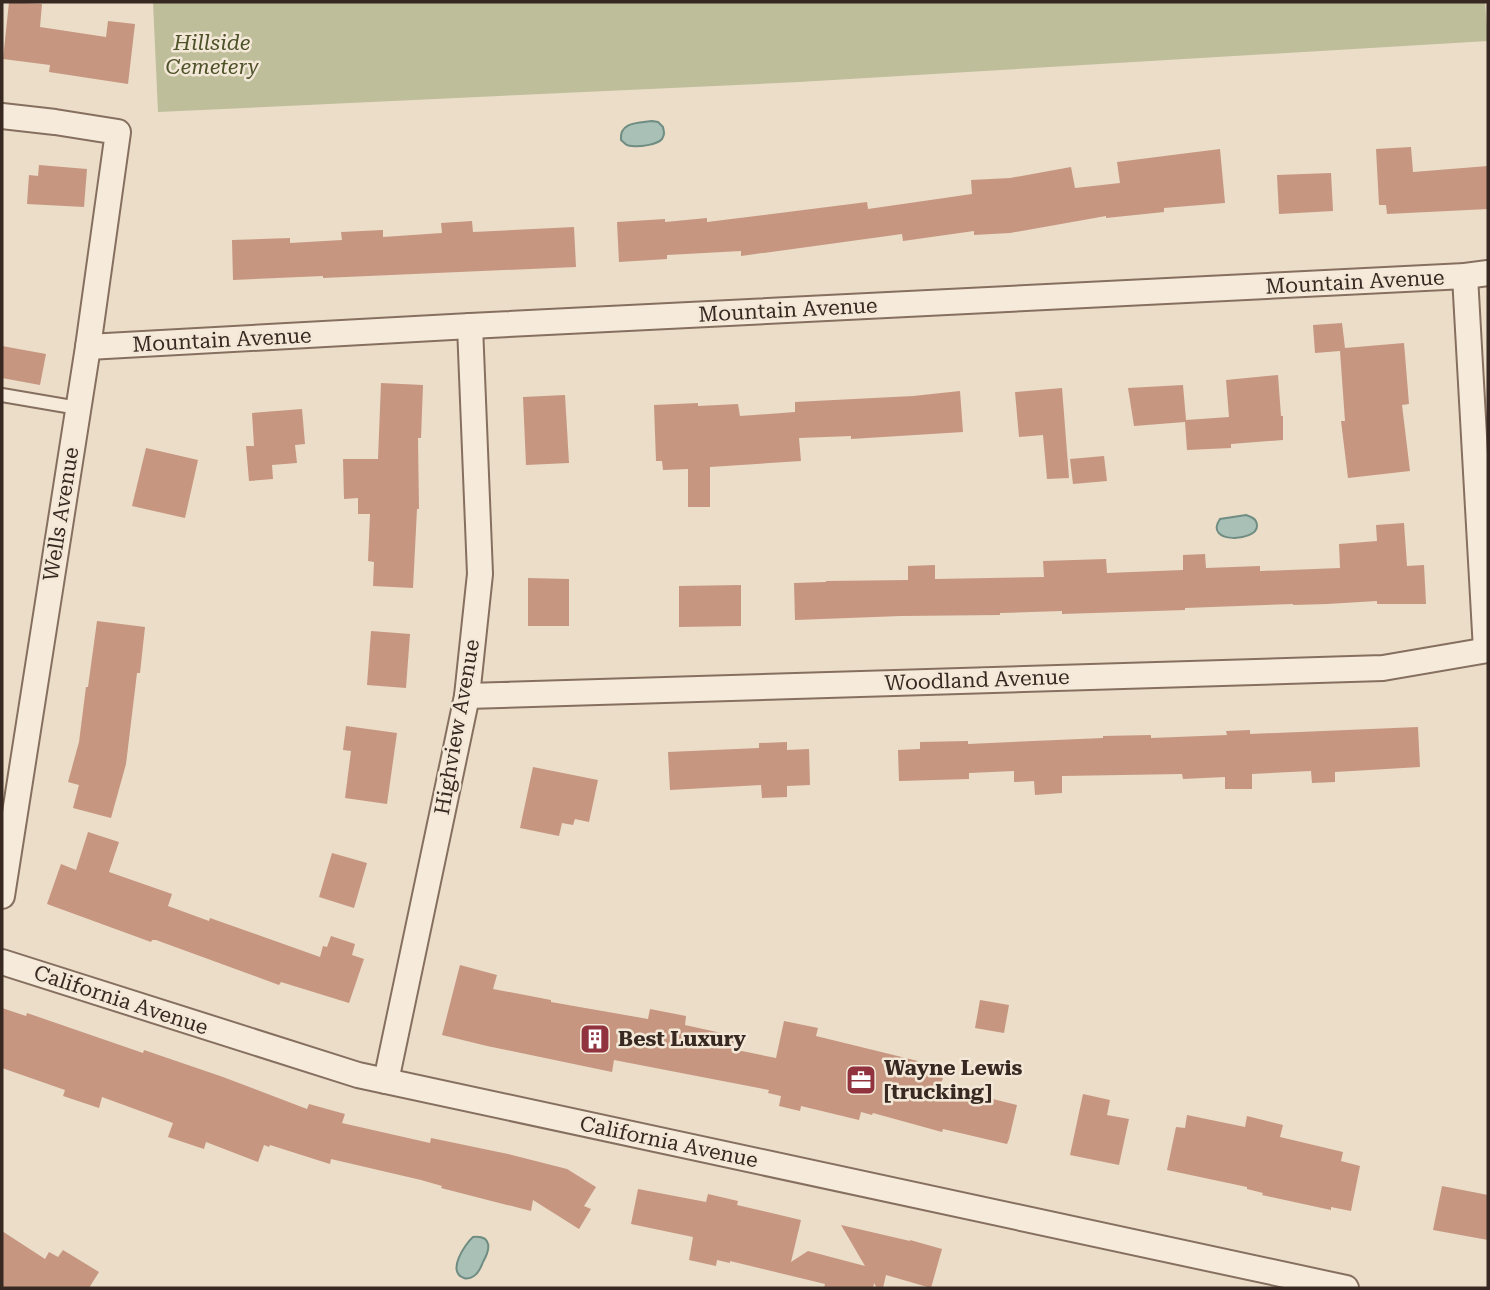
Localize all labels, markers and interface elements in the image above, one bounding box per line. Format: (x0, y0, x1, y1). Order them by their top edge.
park label: Hillside Cemetery (166, 31, 259, 79)
street label: Mountain Avenue (1265, 265, 1445, 299)
street label: Mountain Avenue (698, 293, 878, 327)
street label: Mountain Avenue (132, 323, 312, 357)
street label: Wells Avenue (39, 445, 83, 583)
street label: Highview Avenue (430, 637, 484, 817)
street label: Woodland Avenue (884, 665, 1070, 695)
street label: California Avenue (31, 961, 211, 1039)
building icon: Best Luxury (578, 1022, 612, 1056)
place label: Best Luxury (618, 1027, 746, 1051)
place label: Wayne Lewis [trucking] (884, 1056, 1022, 1104)
office icon: Wayne Lewis [trucking] (844, 1063, 878, 1097)
street label: California Avenue (578, 1111, 760, 1173)

